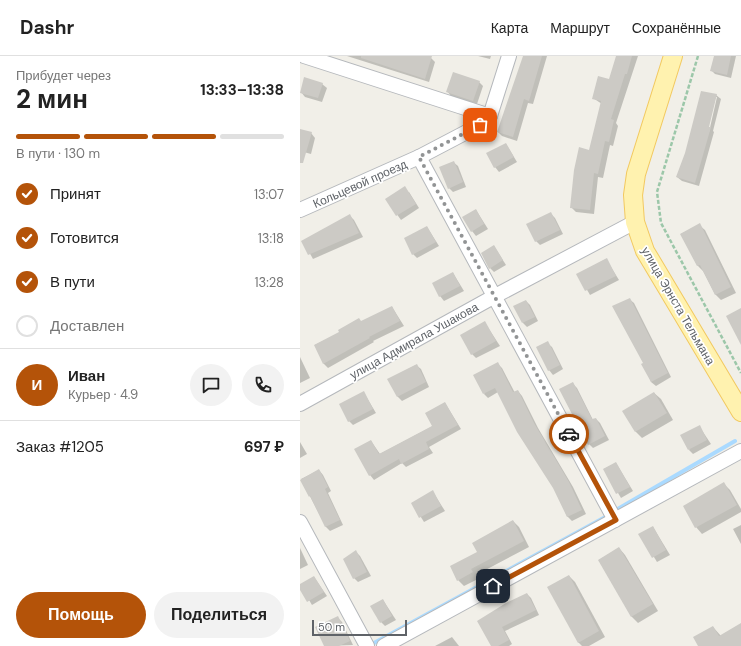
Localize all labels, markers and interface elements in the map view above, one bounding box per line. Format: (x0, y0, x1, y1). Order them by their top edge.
text: Dashr (20, 15, 74, 40)
text: Карта (491, 19, 528, 37)
text: Маршрут (550, 19, 610, 37)
text: Сохранённые (632, 19, 721, 37)
text: Прибудет через (16, 67, 111, 84)
text: 13:33–13:38 (200, 80, 284, 100)
text: 2 мин (16, 82, 88, 116)
pin (463, 108, 497, 142)
icon: bag (469, 114, 491, 136)
text: В пути · 130 m (16, 145, 100, 162)
street label: Кольцевой проезд (310, 156, 410, 212)
icon: check (16, 183, 38, 205)
text: Принят (50, 184, 101, 204)
text: 13:07 (254, 186, 284, 203)
icon: check (16, 227, 38, 249)
text: Готовится (50, 228, 119, 248)
text: 13:18 (258, 230, 284, 247)
street label: улица Эрнста Тельмана (638, 244, 719, 368)
icon: check (16, 271, 38, 293)
text: В пути (50, 272, 95, 292)
text: 13:28 (254, 274, 284, 291)
street label: улица Адмирала Ушакова (347, 299, 481, 383)
text: Доставлен (50, 316, 124, 336)
button: chat (190, 364, 232, 406)
button: phone (242, 364, 284, 406)
text: Иван (68, 366, 105, 386)
text: И (32, 375, 42, 395)
text: Курьер · 4.9 (68, 386, 138, 403)
courier (549, 414, 589, 454)
icon: car (558, 423, 580, 445)
text: Заказ #1205 (16, 437, 104, 457)
text: 697 ₽ (244, 437, 284, 457)
pin (476, 569, 510, 603)
icon: home (482, 575, 504, 597)
button: Помощь (16, 592, 146, 638)
button: Поделиться (154, 592, 284, 638)
scale bar (312, 618, 407, 637)
text: 50 m (318, 620, 345, 634)

